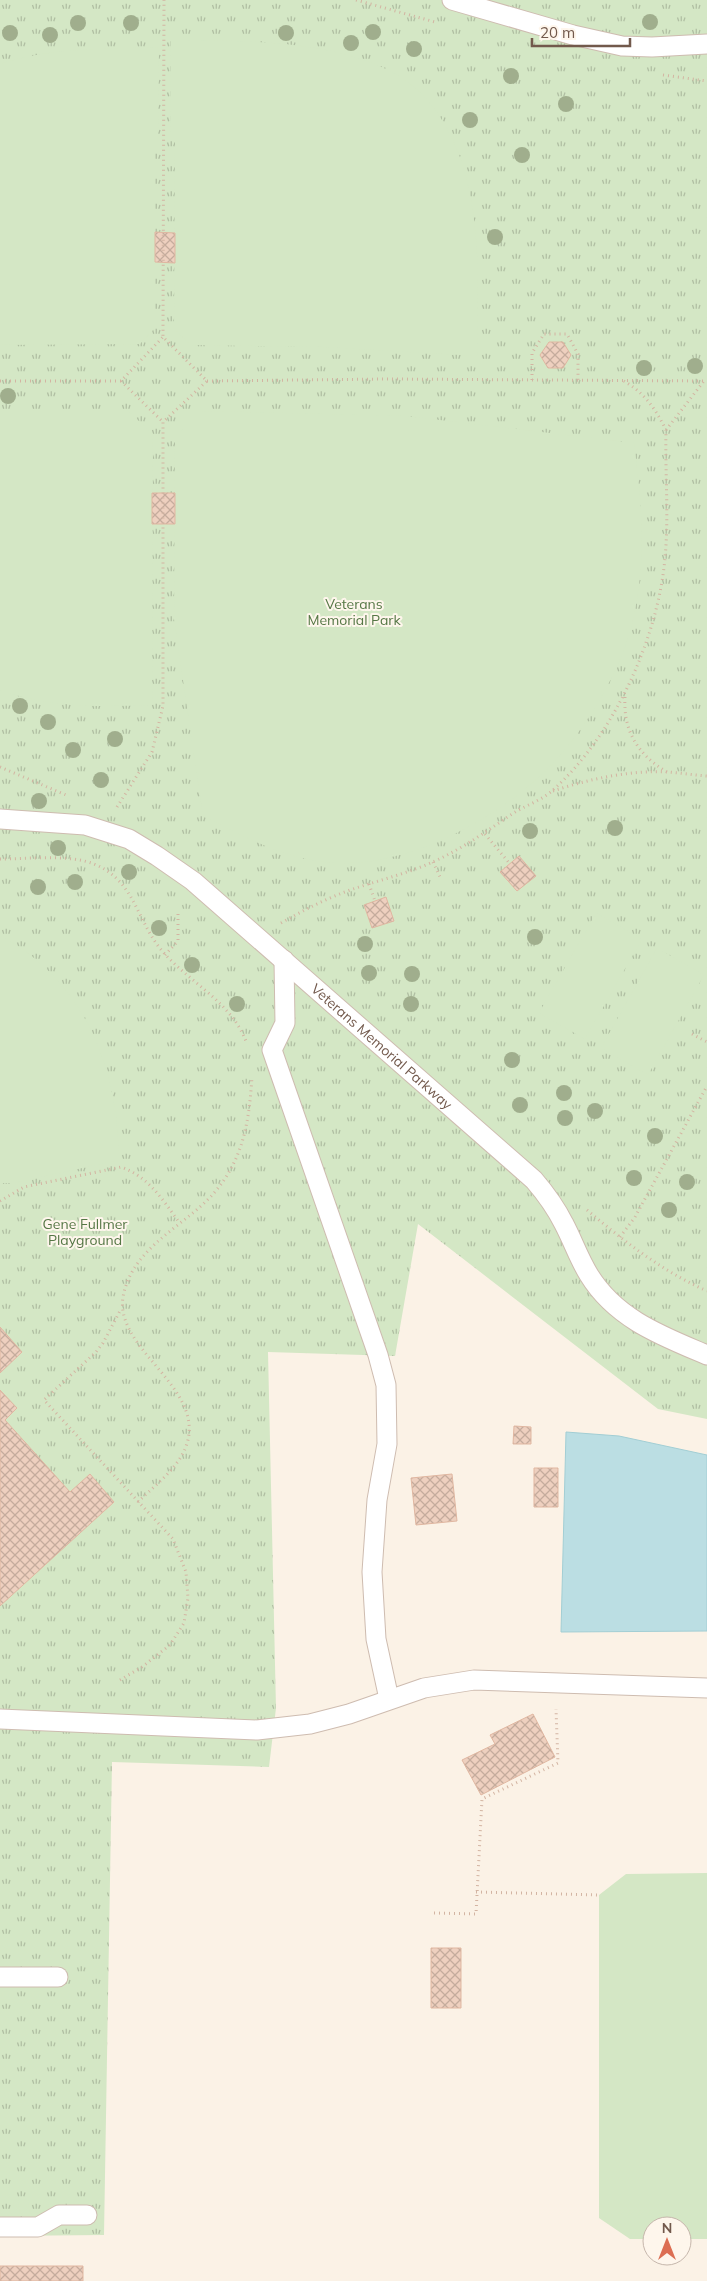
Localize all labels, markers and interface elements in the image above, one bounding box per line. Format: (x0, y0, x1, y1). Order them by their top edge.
scale bar (532, 15, 630, 47)
text: 20 m (540, 23, 575, 42)
park label: Veterans Memorial Park (307, 595, 401, 629)
street label: Veterans Memorial Parkway (307, 980, 457, 1114)
park label: Gene Fullmer Playground (43, 1215, 128, 1249)
north arrow (642, 2216, 692, 2266)
text: N (662, 2219, 672, 2237)

